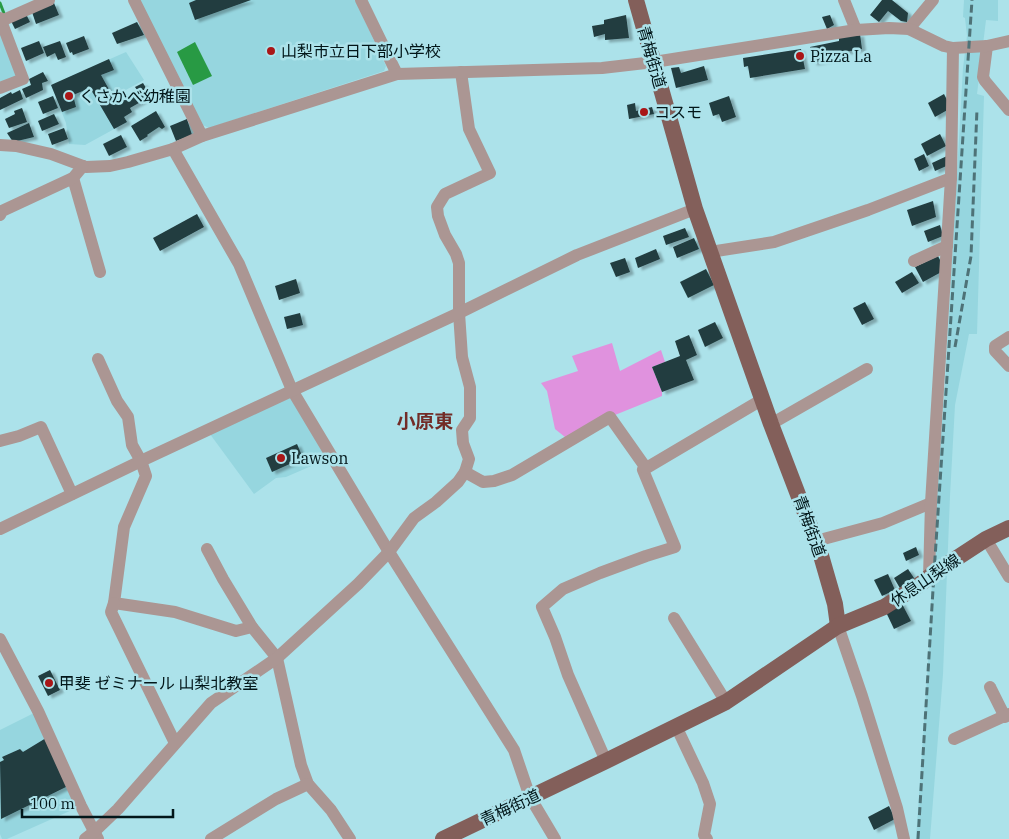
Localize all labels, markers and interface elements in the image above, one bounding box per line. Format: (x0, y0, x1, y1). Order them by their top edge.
street label: 青梅街道 (634, 23, 670, 91)
place label: 山梨市立日下部小学校 (281, 41, 441, 61)
marker: 山梨市立日下部小学校 (265, 45, 277, 57)
place label: Pizza La (810, 46, 872, 66)
marker: Pizza La (794, 50, 806, 62)
place label: くさかべ幼稚園 (79, 86, 191, 106)
marker: くさかべ幼稚園 (63, 90, 75, 102)
place label: コスモ (654, 102, 702, 122)
marker: コスモ (638, 106, 650, 118)
district label: 小原東 (396, 409, 454, 433)
place label: Lawson (291, 448, 349, 468)
marker: Lawson (275, 452, 287, 464)
street label: 青梅街道 (790, 493, 830, 559)
street label: 休息山梨線 (886, 549, 964, 611)
place label: 甲斐 ゼミナール 山梨北教室 (59, 673, 258, 693)
marker: 甲斐 ゼミナール 山梨北教室 (43, 677, 55, 689)
street label: 青梅街道 (477, 784, 543, 830)
scale bar (22, 786, 174, 818)
text: 100 m (30, 794, 75, 813)

